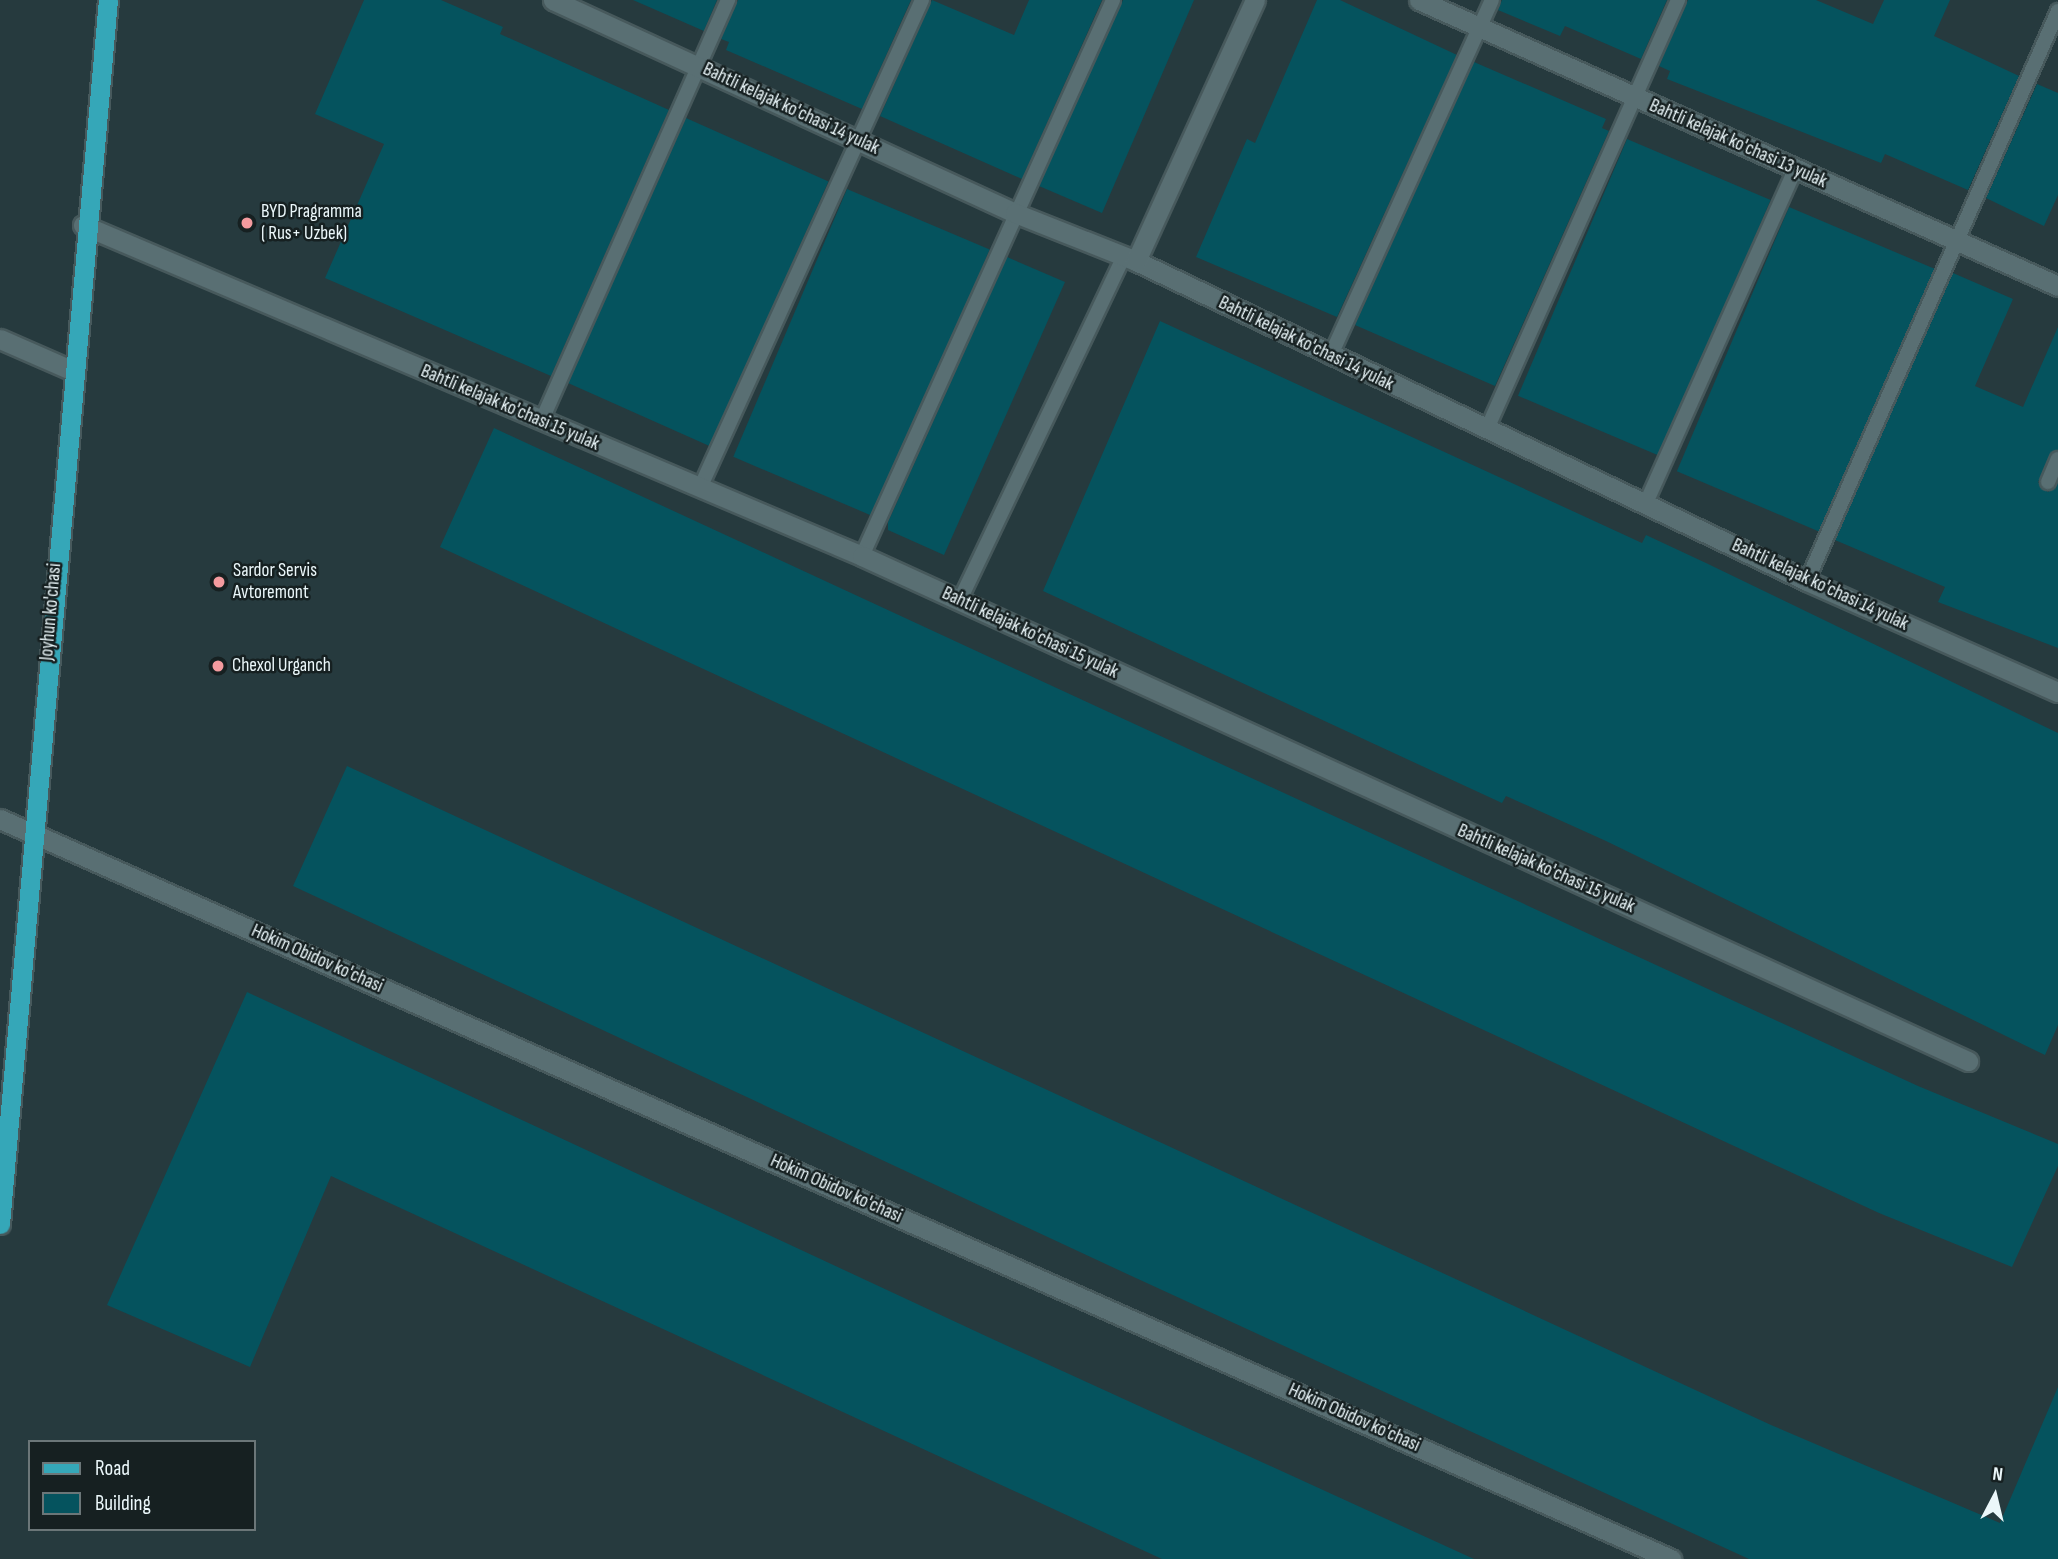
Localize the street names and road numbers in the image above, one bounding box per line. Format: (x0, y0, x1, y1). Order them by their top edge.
street label: Bahtli kelajak ko'chasi 14 yulak (699, 58, 883, 160)
street label: Bahtli kelajak ko'chasi 13 yulak (1646, 95, 1830, 193)
street label: Bahtli kelajak ko'chasi 14 yulak (1215, 292, 1397, 396)
street label: Bahtli kelajak ko'chasi 15 yulak (417, 360, 603, 456)
street label: Bahtli kelajak ko'chasi 14 yulak (1728, 534, 1912, 636)
street label: Joyhun ko'chasi (35, 562, 67, 662)
street label: Bahtli kelajak ko'chasi 15 yulak (938, 582, 1122, 684)
street label: Bahtli kelajak ko'chasi 15 yulak (1454, 820, 1638, 918)
street label: Hokim Obidov ko'chasi (248, 920, 386, 998)
street label: Hokim Obidov ko'chasi (767, 1150, 905, 1228)
street label: Hokim Obidov ko'chasi (1285, 1379, 1423, 1457)

